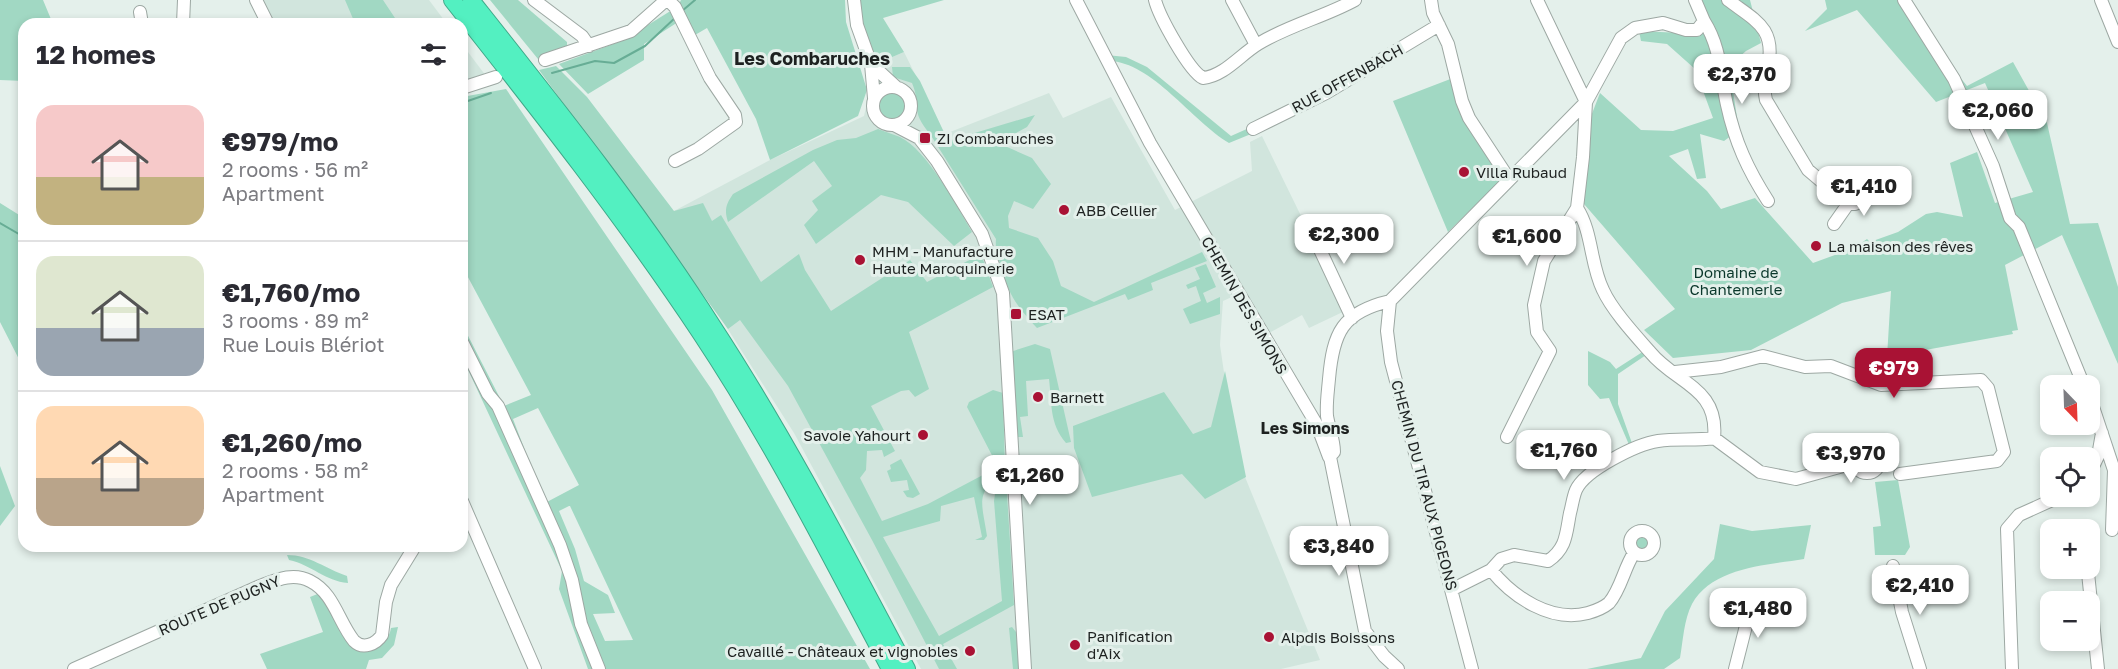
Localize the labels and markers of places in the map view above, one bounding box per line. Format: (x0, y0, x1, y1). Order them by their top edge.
pin: €2,370 (1693, 54, 1791, 105)
pin: €2,060 (1949, 90, 2047, 141)
place label: ZI Combaruches (937, 129, 1054, 147)
marker: ZI Combaruches (918, 131, 932, 145)
place label: Villa Rubaud (1476, 163, 1567, 181)
marker: Villa Rubaud (1457, 165, 1471, 179)
pin: €1,410 (1815, 166, 1913, 217)
place label: ABB Cellier (1076, 201, 1157, 219)
marker: ABB Cellier (1057, 203, 1071, 217)
pin: €2,300 (1295, 214, 1393, 265)
pin: €1,600 (1478, 216, 1576, 267)
place label: La maison des rêves (1828, 237, 1973, 255)
marker: La maison des rêves (1809, 239, 1823, 253)
place label: MHM - Manufacture Haute Maroquinerie (872, 242, 1015, 277)
marker: MHM - Manufacture Haute Maroquinerie (853, 253, 867, 267)
place label: ESAT (1028, 305, 1065, 323)
marker: ESAT (1009, 307, 1023, 321)
pin: €979 (1858, 348, 1930, 399)
place label: Barnett (1050, 388, 1104, 406)
marker: Barnett (1031, 390, 1045, 404)
place label: Savoie Yahourt (803, 426, 911, 444)
marker: Savoie Yahourt (916, 428, 930, 442)
pin: €1,760 (1515, 430, 1613, 481)
pin: €3,970 (1802, 433, 1900, 484)
pin: €1,260 (981, 455, 1079, 506)
pin: €3,840 (1290, 526, 1388, 577)
pin: €2,410 (1871, 565, 1969, 616)
pin: €1,480 (1709, 588, 1807, 639)
place label: Panification d'Aix (1087, 627, 1173, 662)
place label: Alpdis Boissons (1281, 628, 1395, 646)
marker: Alpdis Boissons (1262, 630, 1276, 644)
marker: Panification d'Aix (1068, 638, 1082, 652)
place label: Cavaillé - Châteaux et vignobles (727, 642, 958, 660)
marker: Cavaillé - Châteaux et vignobles (963, 644, 977, 658)

